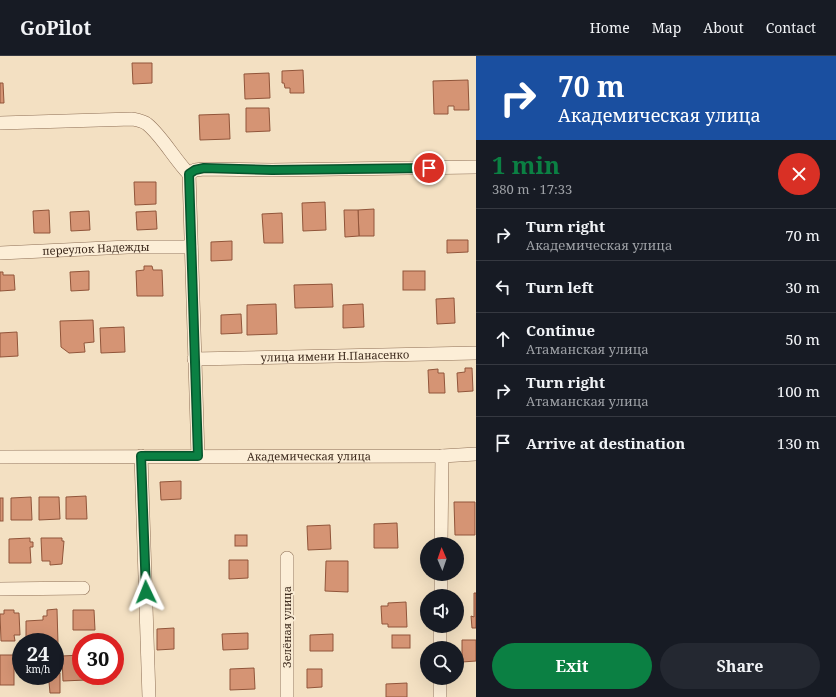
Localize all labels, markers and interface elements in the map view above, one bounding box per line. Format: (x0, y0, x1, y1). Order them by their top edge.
text: GoPilot (20, 15, 91, 41)
text: Home (590, 18, 630, 37)
text: Map (652, 18, 681, 37)
text: About (703, 18, 744, 37)
text: Contact (766, 18, 816, 37)
text: 70 m (558, 67, 625, 105)
icon: right (492, 72, 544, 124)
text: Академическая улица (558, 103, 761, 127)
text: 1 min (492, 148, 560, 181)
pin (412, 151, 446, 185)
button: close (778, 153, 820, 195)
icon: arrive (418, 157, 440, 179)
text: 380 m · 17:33 (492, 180, 572, 198)
text: Turn right (526, 216, 605, 236)
icon: right (492, 224, 514, 246)
text: 70 m (785, 225, 820, 245)
text: Академическая улица (526, 236, 672, 254)
street label: переулок Надежды (42, 239, 149, 258)
icon: left (492, 276, 514, 298)
text: Turn left (526, 277, 594, 297)
text: 30 m (785, 277, 820, 297)
text: Continue (526, 320, 595, 340)
icon: ahead (492, 328, 514, 350)
text: 50 m (785, 329, 820, 349)
text: Атаманская улица (526, 340, 649, 358)
street label: улица имени Н.Панасенко (260, 346, 409, 365)
text: Turn right (526, 372, 605, 392)
icon: right (492, 380, 514, 402)
text: 100 m (777, 381, 820, 401)
text: Атаманская улица (526, 392, 649, 410)
icon: arrive (492, 432, 514, 454)
text: Arrive at destination (526, 433, 685, 453)
text: 130 m (777, 433, 820, 453)
street label: Академическая улица (247, 448, 371, 463)
north arrow (420, 537, 464, 581)
map controls (420, 537, 464, 685)
position arrow (125, 571, 167, 613)
street label: Зелёная улица (279, 586, 294, 668)
button: sound (420, 589, 464, 633)
speed limit sign: 30 (72, 633, 124, 685)
text: 24 (27, 640, 49, 667)
button: search (420, 641, 464, 685)
button: Exit (492, 643, 652, 689)
button: Share (660, 643, 820, 689)
text: km/h (26, 662, 50, 676)

